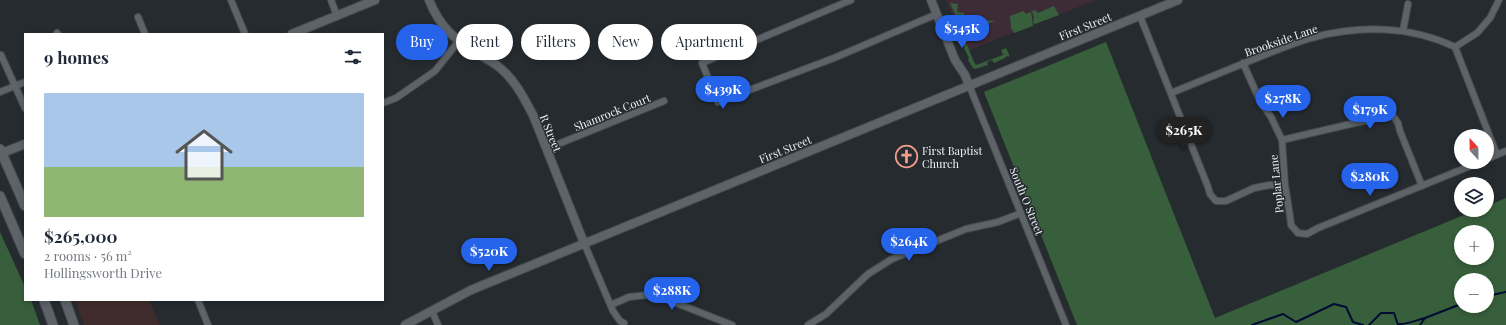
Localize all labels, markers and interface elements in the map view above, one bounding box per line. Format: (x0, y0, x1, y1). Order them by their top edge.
street label: First Street (1057, 9, 1114, 43)
pin: $545K (934, 15, 990, 49)
text: $545K (944, 19, 980, 36)
street label: Brookside Lane (1242, 20, 1320, 60)
chip: Buy (396, 24, 448, 60)
chip: Rent (456, 24, 513, 60)
chip: Filters (521, 24, 590, 60)
chip: New (598, 24, 653, 60)
chip: Apartment (661, 24, 757, 60)
text: 9 homes (44, 46, 109, 68)
icon: filters (342, 46, 364, 68)
pin: $439K (695, 76, 751, 110)
text: $439K (705, 80, 741, 97)
pin: $278K (1255, 85, 1311, 119)
text: $278K (1265, 89, 1301, 106)
street label: Shamrock Court (572, 90, 653, 134)
pin: $179K (1342, 96, 1398, 130)
text: $179K (1353, 100, 1387, 117)
street label: R Street (537, 112, 565, 154)
pin: $265K (1156, 117, 1212, 151)
icon: home (168, 119, 240, 191)
text: $265K (1166, 121, 1202, 138)
north arrow (1454, 129, 1494, 169)
map controls (1454, 129, 1494, 313)
street label: First Street (757, 132, 814, 166)
church icon: First Baptist Church (893, 143, 919, 169)
place label: First Baptist Church (922, 143, 982, 171)
street label: Poplar Lane (1265, 154, 1287, 214)
pin: $280K (1342, 163, 1398, 197)
street label: South O Street (1007, 165, 1047, 237)
text: $280K (1350, 167, 1390, 184)
button: layers (1454, 177, 1494, 217)
text: $265,000 (44, 225, 118, 247)
button: + (1454, 225, 1494, 265)
pin: $264K (881, 228, 937, 262)
text: $264K (890, 232, 928, 249)
pin: $520K (461, 238, 517, 272)
text: $520K (470, 242, 508, 259)
text: 2 rooms · 56 m² (44, 247, 132, 264)
text: Hollingsworth Drive (44, 264, 162, 281)
button: − (1454, 273, 1494, 313)
pin: $288K (644, 277, 700, 311)
text: $288K (653, 281, 691, 298)

